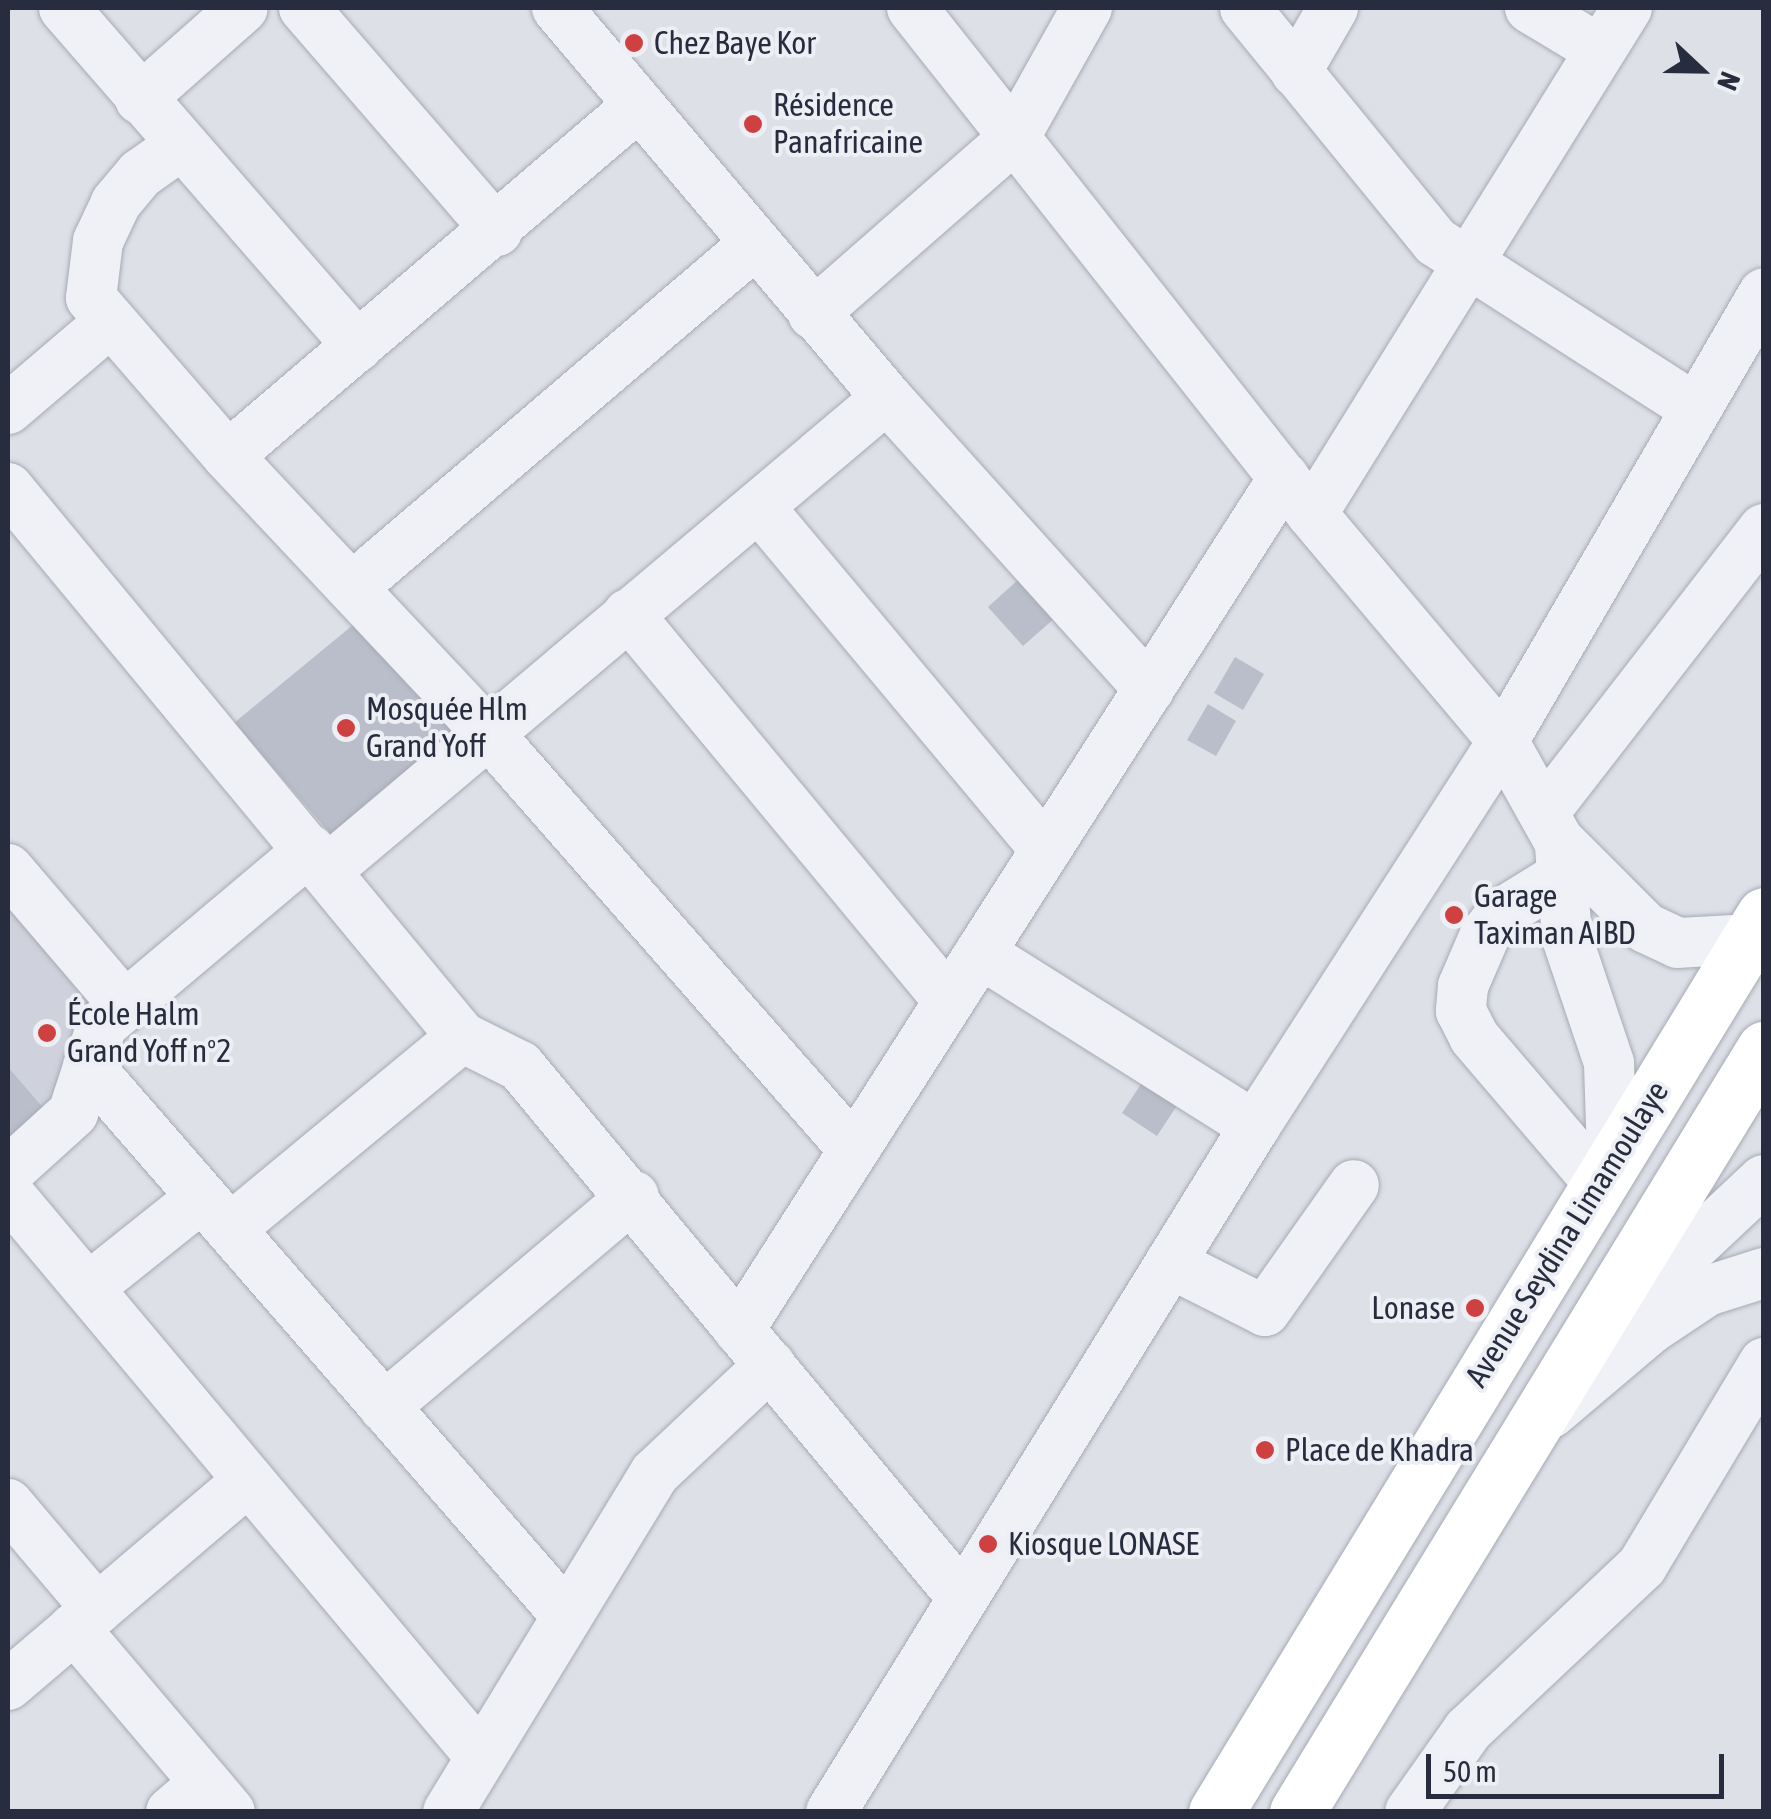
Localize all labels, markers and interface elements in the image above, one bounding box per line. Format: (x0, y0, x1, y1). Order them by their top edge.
north arrow (1651, 20, 1751, 120)
place label: Chez Baye Kor (654, 24, 816, 62)
marker: Chez Baye Kor (623, 32, 645, 54)
text: N (1711, 68, 1747, 95)
place label: Résidence Panafricaine (773, 87, 923, 162)
marker: Résidence Panafricaine (742, 113, 764, 135)
place label: Mosquée Hlm Grand Yoff (366, 691, 528, 766)
marker: Mosquée Hlm Grand Yoff (335, 717, 357, 739)
place label: Garage Taximan AIBD (1474, 878, 1636, 953)
marker: Garage Taximan AIBD (1443, 904, 1465, 926)
place label: École Halm Grand Yoff n°2 (67, 996, 231, 1071)
marker: École Halm Grand Yoff n°2 (36, 1022, 58, 1044)
street label: Avenue Seydina Limamoulaye (1457, 1074, 1677, 1394)
place label: Lonase (1371, 1289, 1455, 1327)
marker: Lonase (1464, 1297, 1486, 1319)
place label: Place de Khadra (1285, 1431, 1474, 1469)
marker: Place de Khadra (1254, 1439, 1276, 1461)
place label: Kiosque LONASE (1008, 1525, 1199, 1563)
marker: Kiosque LONASE (977, 1533, 999, 1555)
scale bar (1431, 1734, 1728, 1796)
text: 50 m (1443, 1754, 1497, 1788)

